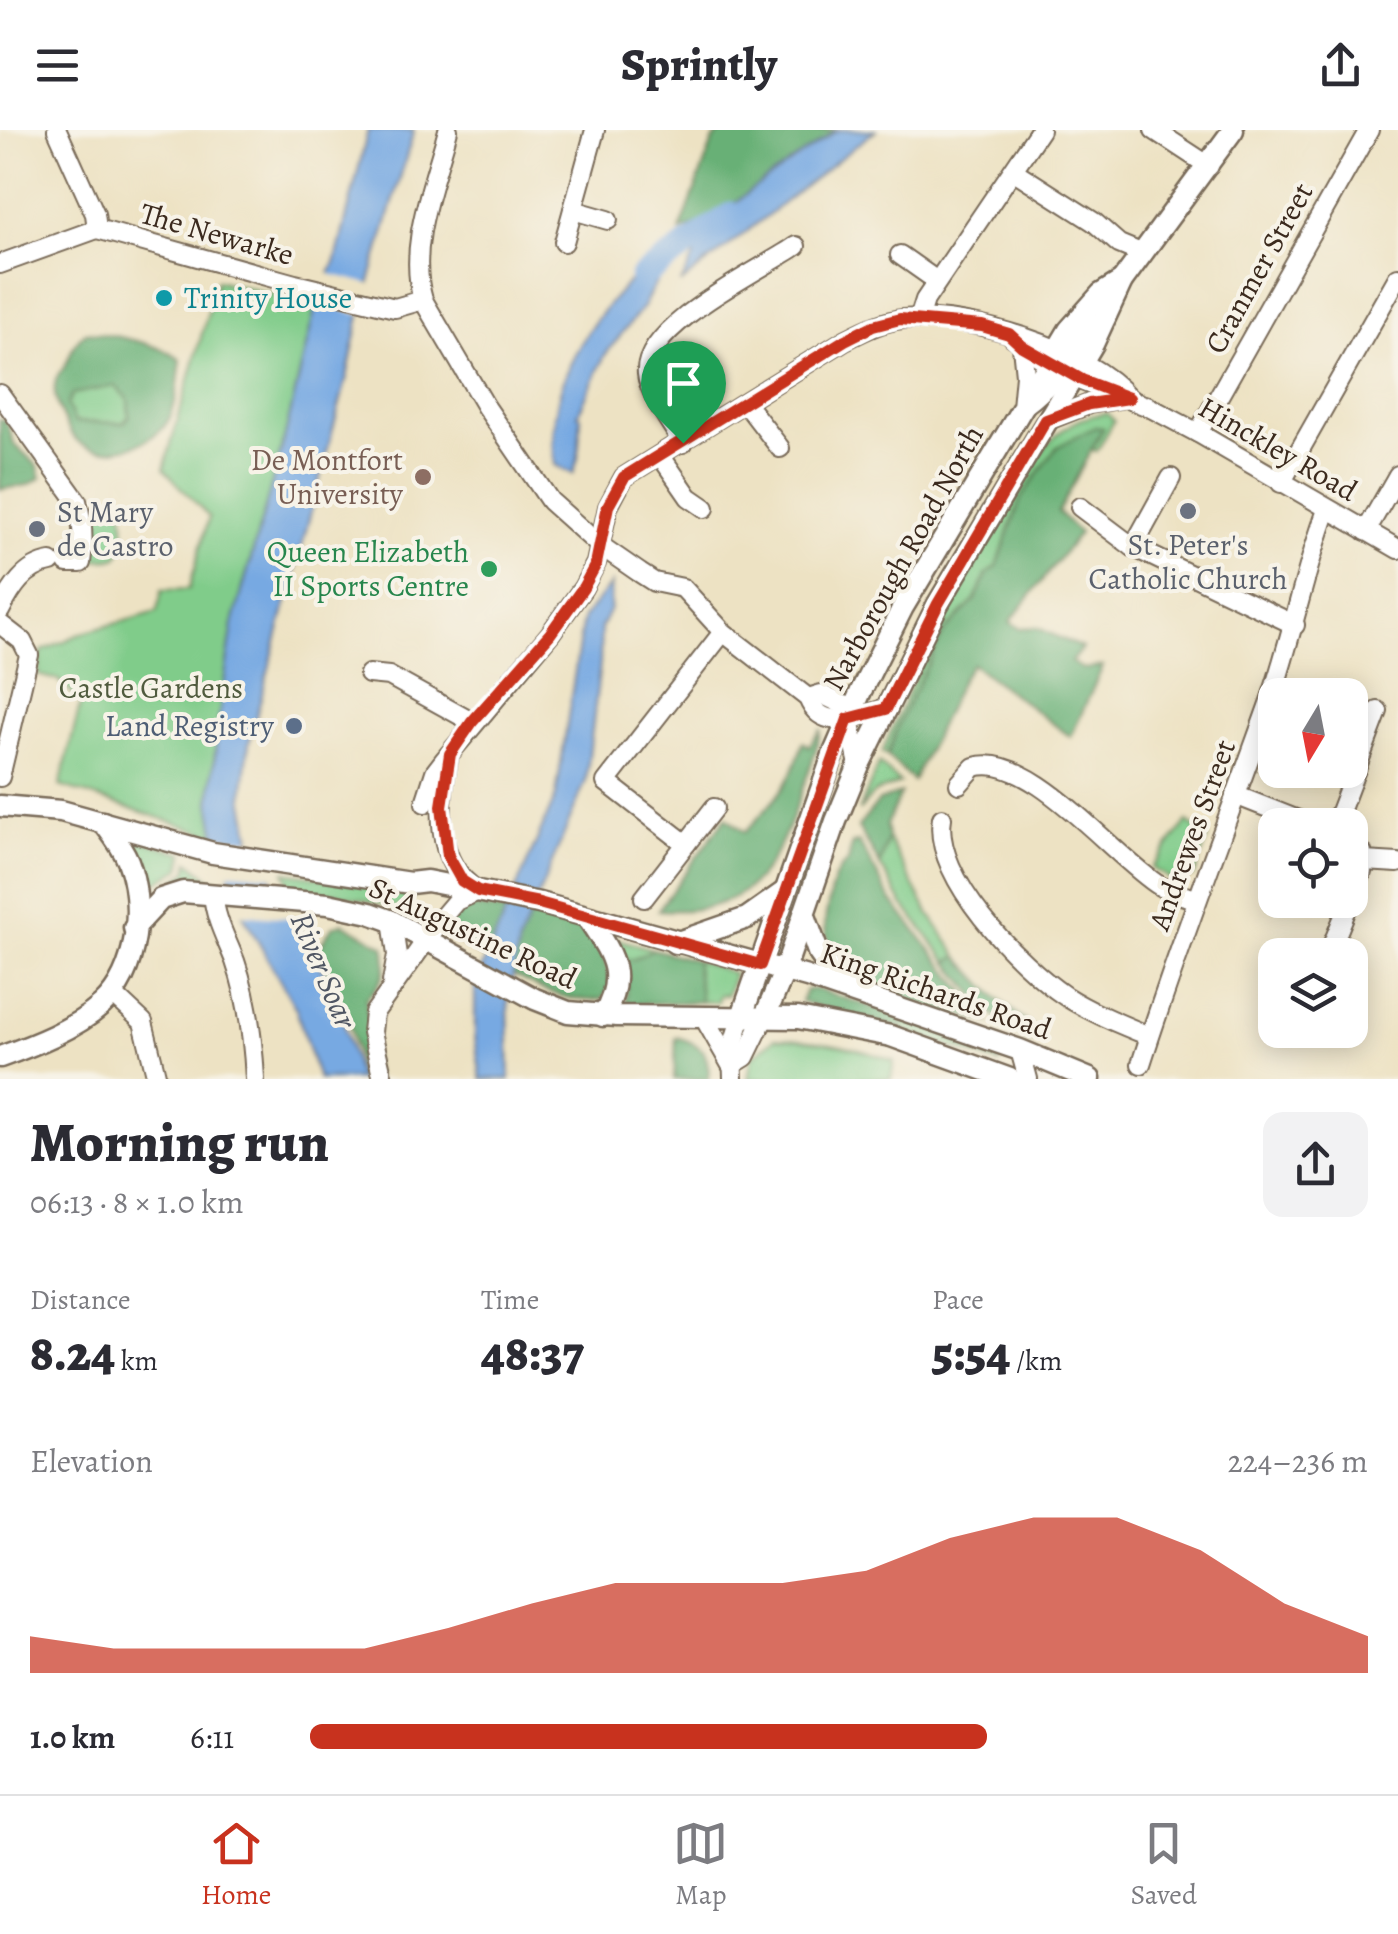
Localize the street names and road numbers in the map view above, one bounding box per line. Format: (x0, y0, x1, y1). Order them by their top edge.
street label: Cranmer Street (1196, 175, 1322, 361)
street label: The Newarke (136, 193, 298, 275)
street label: Hinckley Road (1191, 387, 1366, 511)
street label: Narborough Road North (813, 418, 993, 698)
street label: Andrewes Street (1139, 734, 1245, 937)
street label: St Augustine Road (363, 867, 584, 999)
street label: King Richards Road (815, 933, 1058, 1050)

